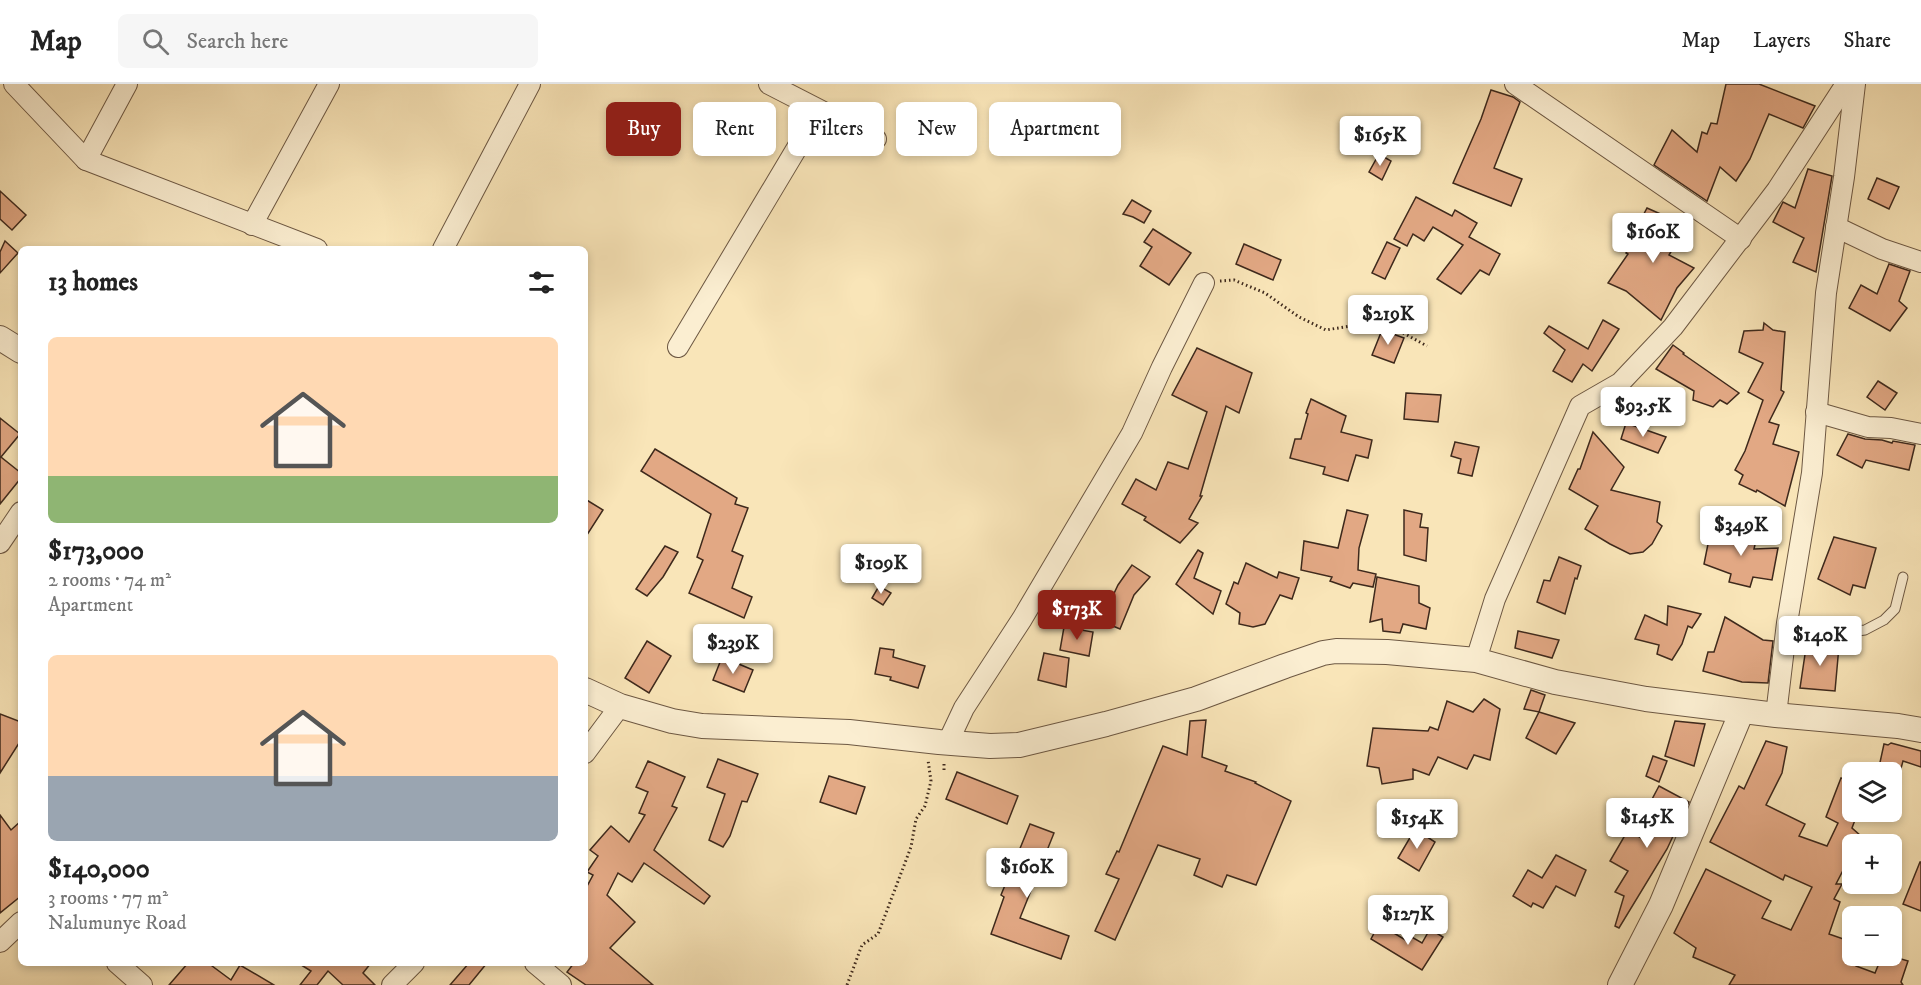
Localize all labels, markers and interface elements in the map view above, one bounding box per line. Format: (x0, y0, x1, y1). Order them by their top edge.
search box (118, 14, 538, 68)
text: Map (30, 24, 82, 59)
icon: search (139, 25, 172, 58)
text: Search here (187, 28, 288, 55)
text: Map (1681, 28, 1720, 54)
text: Layers (1753, 28, 1811, 54)
text: Share (1844, 28, 1891, 54)
chip: Buy (606, 102, 681, 156)
chip: Rent (693, 102, 776, 156)
chip: Filters (788, 102, 884, 156)
chip: New (896, 102, 977, 156)
chip: Apartment (989, 102, 1121, 156)
pin: $165K (1338, 116, 1422, 167)
text: $165K (1354, 123, 1406, 148)
pin: $160K (1611, 213, 1695, 264)
text: $160K (1626, 220, 1680, 245)
text: 13 homes (48, 266, 138, 299)
icon: filters (525, 266, 558, 299)
pin: $219K (1346, 295, 1430, 346)
text: $219K (1362, 302, 1414, 327)
icon: home (249, 376, 357, 484)
pin: $93.5K (1594, 387, 1692, 438)
text: $93.5K (1615, 394, 1671, 419)
pin: $349K (1699, 506, 1783, 557)
text: $349K (1714, 513, 1768, 538)
text: $173,000 (48, 535, 144, 568)
pin: $109K (839, 544, 923, 595)
text: $109K (855, 551, 907, 576)
text: 2 rooms · 74 m² (48, 568, 171, 593)
pin: $173K (1035, 590, 1119, 641)
text: Apartment (48, 593, 133, 618)
text: $173K (1052, 597, 1102, 622)
pin: $140K (1778, 616, 1862, 667)
text: $140K (1793, 623, 1847, 648)
pin: $239K (691, 624, 775, 675)
text: $239K (707, 631, 759, 656)
icon: home (249, 694, 357, 802)
map controls (1842, 762, 1902, 966)
button: layers (1842, 762, 1902, 822)
pin: $145K (1605, 798, 1689, 849)
pin: $154K (1375, 799, 1459, 850)
text: $145K (1620, 805, 1674, 830)
text: $154K (1391, 806, 1443, 831)
button: + (1842, 834, 1902, 894)
pin: $160K (985, 848, 1069, 899)
text: $140,000 (48, 853, 150, 886)
text: $160K (1000, 855, 1054, 880)
text: 3 rooms · 77 m² (48, 886, 168, 911)
pin: $127K (1366, 895, 1450, 946)
text: $127K (1382, 902, 1434, 927)
button: − (1842, 906, 1902, 966)
text: Nalumunye Road (48, 911, 186, 936)

